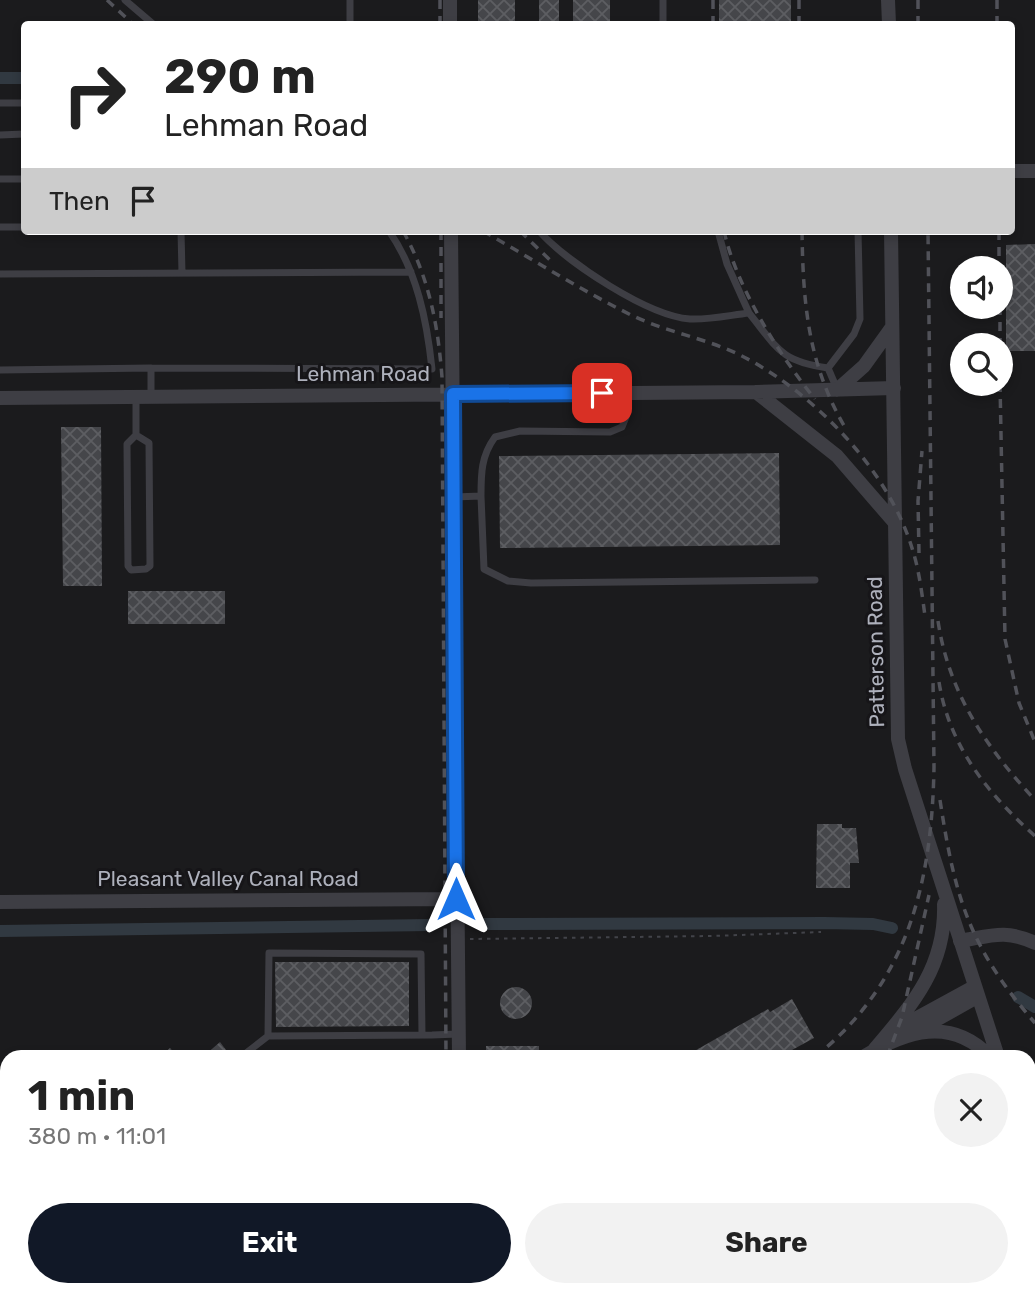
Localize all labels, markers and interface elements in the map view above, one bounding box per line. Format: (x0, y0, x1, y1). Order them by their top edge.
text: 290 m (164, 47, 316, 105)
icon: right (49, 49, 140, 140)
text: Lehman Road (164, 106, 368, 144)
icon: arrive (124, 182, 162, 220)
text: Then (49, 186, 110, 217)
map controls (950, 256, 1013, 396)
button: sound (950, 256, 1013, 319)
button: search (950, 333, 1013, 396)
street label: Lehman Road (296, 361, 430, 386)
pin (572, 363, 632, 423)
icon: arrive (583, 374, 621, 412)
street label: Patterson Road (862, 576, 889, 728)
position arrow (419, 862, 493, 936)
street label: Pleasant Valley Canal Road (97, 866, 359, 891)
text: 1 min (28, 1071, 135, 1121)
button: close (934, 1073, 1008, 1147)
text: 380 m · 11:01 (28, 1122, 166, 1150)
button: Exit (28, 1203, 511, 1283)
button: Share (525, 1203, 1008, 1283)

